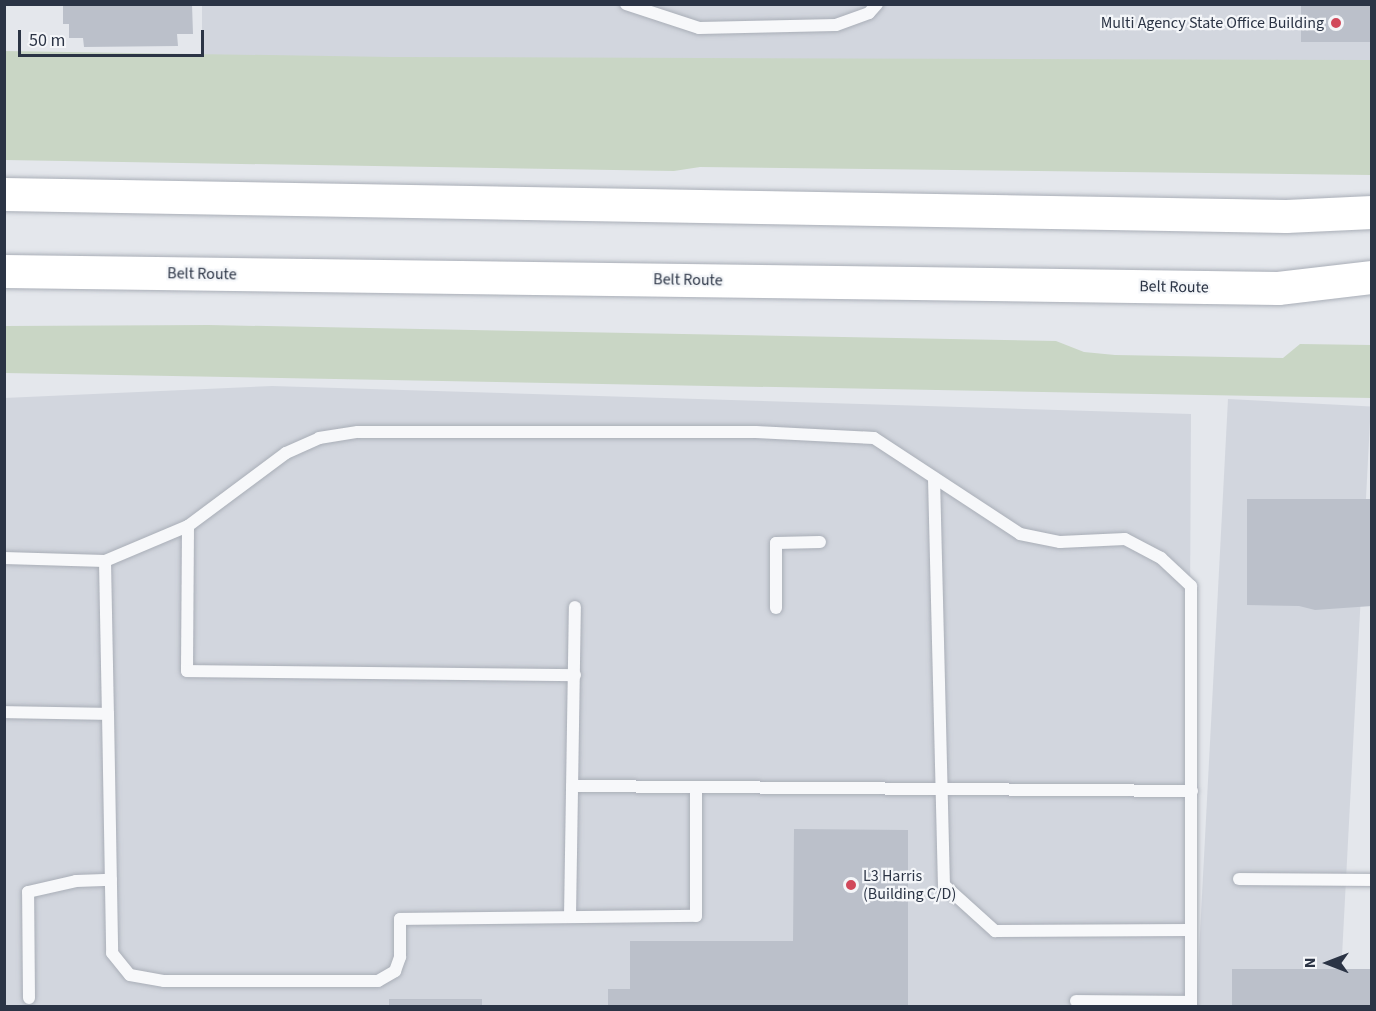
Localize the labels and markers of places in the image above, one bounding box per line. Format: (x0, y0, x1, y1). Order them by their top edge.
place label: Multi Agency State Office Building (1101, 13, 1324, 33)
marker: Multi Agency State Office Building (1329, 16, 1343, 30)
place label: L3 Harris (Building C/D) (863, 866, 956, 904)
marker: L3 Harris (Building C/D) (844, 878, 858, 892)

